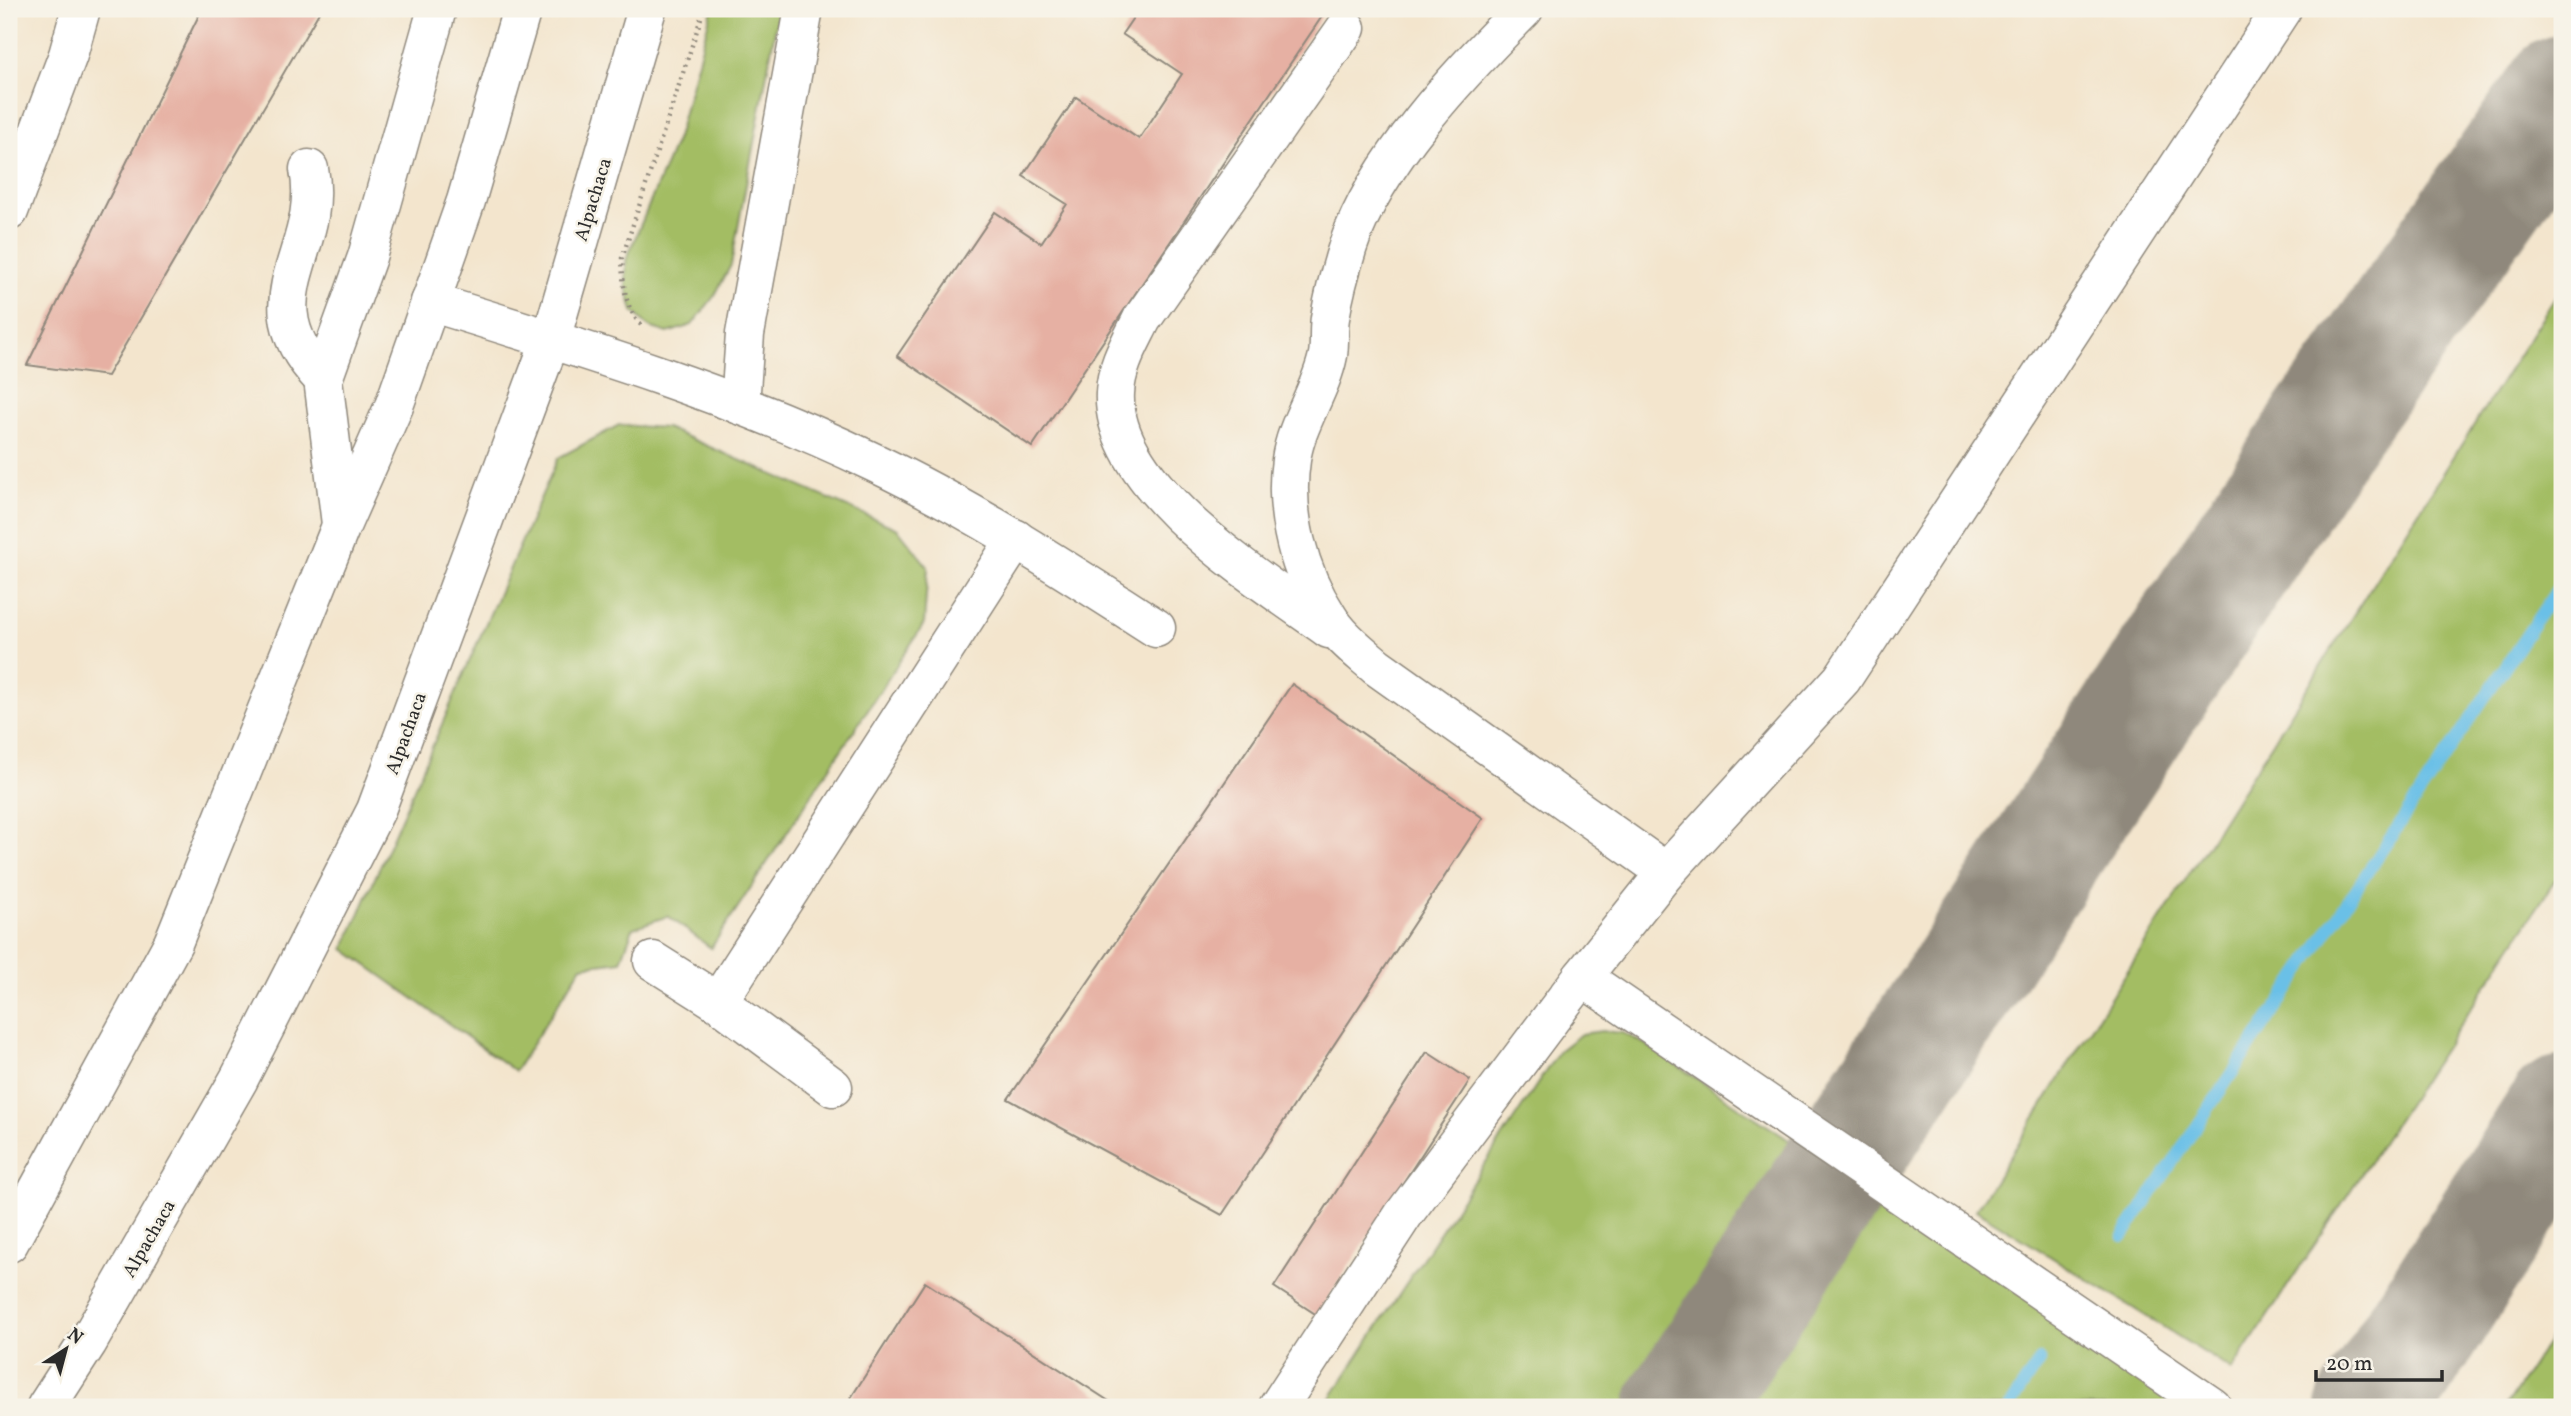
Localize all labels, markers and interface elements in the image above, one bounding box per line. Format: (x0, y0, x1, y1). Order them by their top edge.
street label: Alpachaca (569, 155, 619, 245)
street label: Alpachaca (380, 689, 434, 779)
street label: Alpachaca (117, 1195, 183, 1283)
north arrow (32, 1314, 102, 1384)
text: N (62, 1322, 88, 1352)
scale bar (2316, 1339, 2442, 1383)
text: 20 m (2326, 1350, 2372, 1379)

